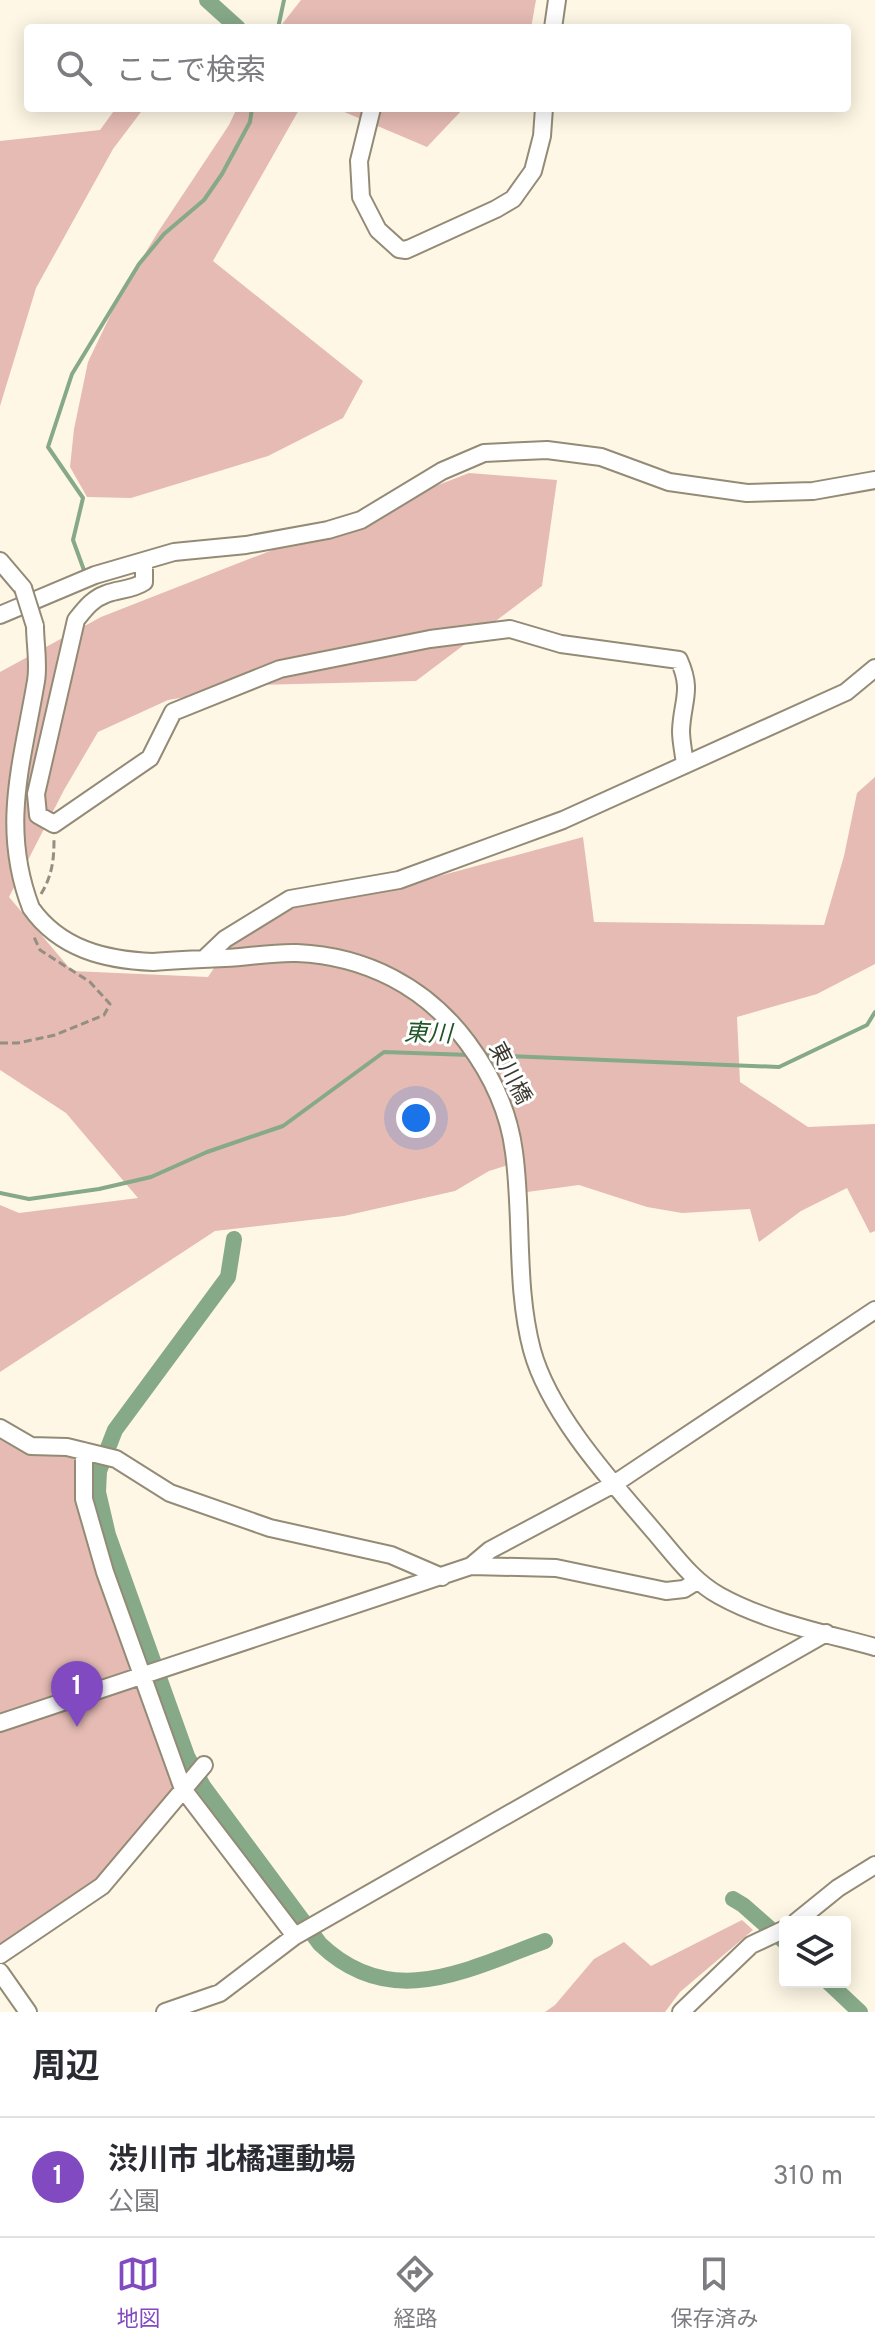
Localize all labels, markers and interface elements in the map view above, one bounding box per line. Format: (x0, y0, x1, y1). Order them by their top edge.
search box (24, 24, 851, 112)
icon: search (52, 46, 96, 90)
text: ここで検索 (116, 54, 266, 91)
water label: 東川 (403, 1019, 456, 1051)
street label: 東川橋 (482, 1038, 536, 1110)
your location (396, 1098, 436, 1138)
pin: 1 (51, 1661, 103, 1727)
map controls (779, 1916, 851, 1988)
button: layers (779, 1916, 851, 1988)
text: 周辺 (32, 2047, 100, 2090)
text: 渋川市 北橘運動場 (108, 2143, 356, 2180)
text: 1 (53, 2161, 63, 2194)
text: 310 m (773, 2161, 843, 2194)
text: 公園 (108, 2187, 160, 2220)
tab: 地図 (116, 2252, 161, 2334)
tab: 経路 (393, 2252, 438, 2334)
tab: 保存済み (670, 2252, 759, 2334)

